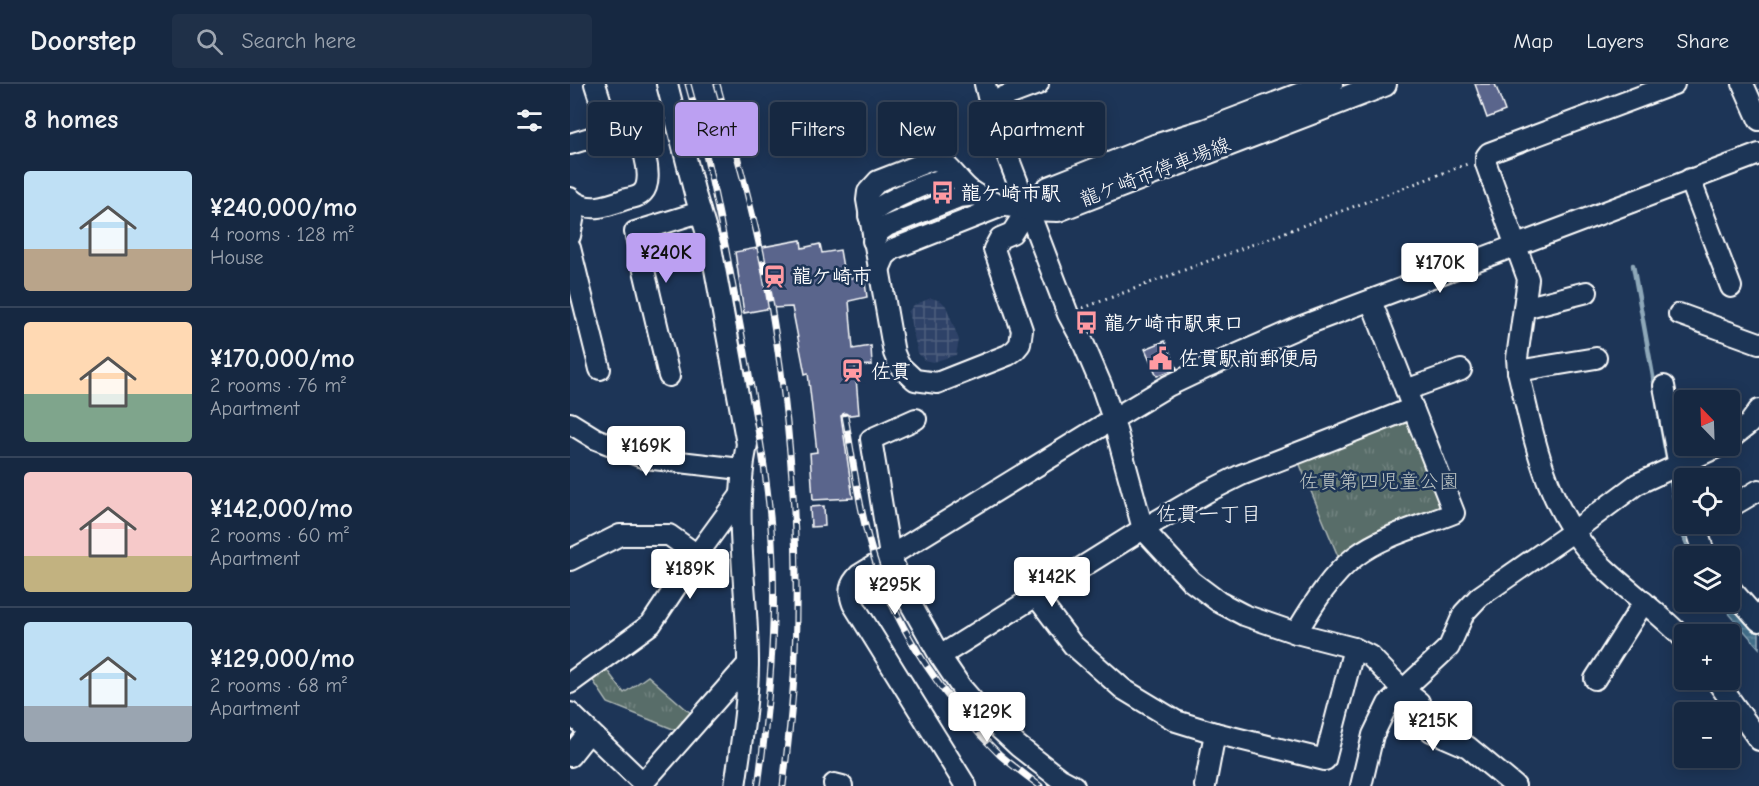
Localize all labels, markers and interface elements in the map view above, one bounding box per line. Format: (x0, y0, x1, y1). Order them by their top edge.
search box (172, 14, 592, 68)
text: Doorstep (30, 25, 136, 57)
icon: search (193, 25, 226, 58)
text: Search here (241, 28, 356, 54)
text: Map (1514, 29, 1553, 53)
text: Layers (1586, 29, 1644, 53)
text: Share (1677, 29, 1729, 53)
chip: Buy (588, 102, 663, 156)
chip: Rent (675, 102, 758, 156)
chip: Filters (770, 102, 866, 156)
chip: New (878, 102, 957, 156)
chip: Apartment (969, 102, 1105, 156)
icon: filters (513, 104, 546, 137)
text: 8 homes (24, 105, 118, 135)
street label: 龍ケ崎市停車場線 (1076, 133, 1234, 211)
bus stop icon: 龍ケ崎市駅 (930, 180, 956, 206)
place label: 龍ケ崎市駅 (961, 182, 1061, 205)
text: ¥240,000/mo (210, 193, 357, 223)
icon: home (72, 195, 144, 267)
text: 4 rooms · 128 m² (210, 223, 354, 246)
pin: ¥240K (624, 233, 708, 284)
text: ¥240K (640, 241, 692, 264)
pin: ¥170K (1398, 243, 1482, 294)
text: House (210, 246, 264, 269)
text: ¥170K (1415, 251, 1465, 274)
station icon: 龍ケ崎市 (761, 263, 787, 289)
place label: 龍ケ崎市 (792, 265, 872, 288)
bus stop icon: 龍ケ崎市駅東口 (1073, 310, 1099, 336)
place label: 龍ケ崎市駅東口 (1104, 312, 1244, 335)
text: ¥170,000/mo (210, 344, 355, 374)
public building icon: 佐貫駅前郵便局 (1148, 345, 1174, 371)
icon: home (72, 346, 144, 418)
place label: 佐貫駅前郵便局 (1179, 347, 1319, 370)
station icon: 佐貫 (840, 358, 866, 384)
place label: 佐貫 (871, 360, 911, 383)
text: 2 rooms · 76 m² (210, 374, 346, 397)
north arrow (1674, 390, 1740, 456)
map controls (1674, 390, 1740, 768)
text: Apartment (210, 397, 300, 420)
pin: ¥169K (604, 426, 688, 477)
text: ¥169K (621, 434, 671, 457)
button: locate (1674, 468, 1740, 534)
park label: 佐貫第四児童公園 (1299, 470, 1459, 493)
text: ¥142,000/mo (210, 494, 353, 524)
icon: home (72, 496, 144, 568)
district label: 佐貫一丁目 (1157, 502, 1262, 526)
text: 2 rooms · 60 m² (210, 524, 349, 547)
button: layers (1674, 546, 1740, 612)
text: Apartment (210, 547, 300, 570)
pin: ¥189K (648, 549, 732, 600)
text: ¥189K (665, 557, 715, 580)
pin: ¥142K (1010, 557, 1094, 608)
pin: ¥295K (853, 565, 937, 616)
text: ¥142K (1028, 565, 1076, 588)
text: ¥295K (869, 573, 921, 596)
button: + (1674, 624, 1740, 690)
text: ¥129,000/mo (210, 644, 355, 674)
icon: home (72, 646, 144, 718)
text: 2 rooms · 68 m² (210, 674, 347, 697)
pin: ¥129K (945, 692, 1029, 743)
text: Apartment (210, 697, 300, 720)
text: ¥129K (962, 700, 1012, 723)
pin: ¥215K (1391, 701, 1475, 752)
button: − (1674, 702, 1740, 768)
text: ¥215K (1408, 709, 1458, 732)

